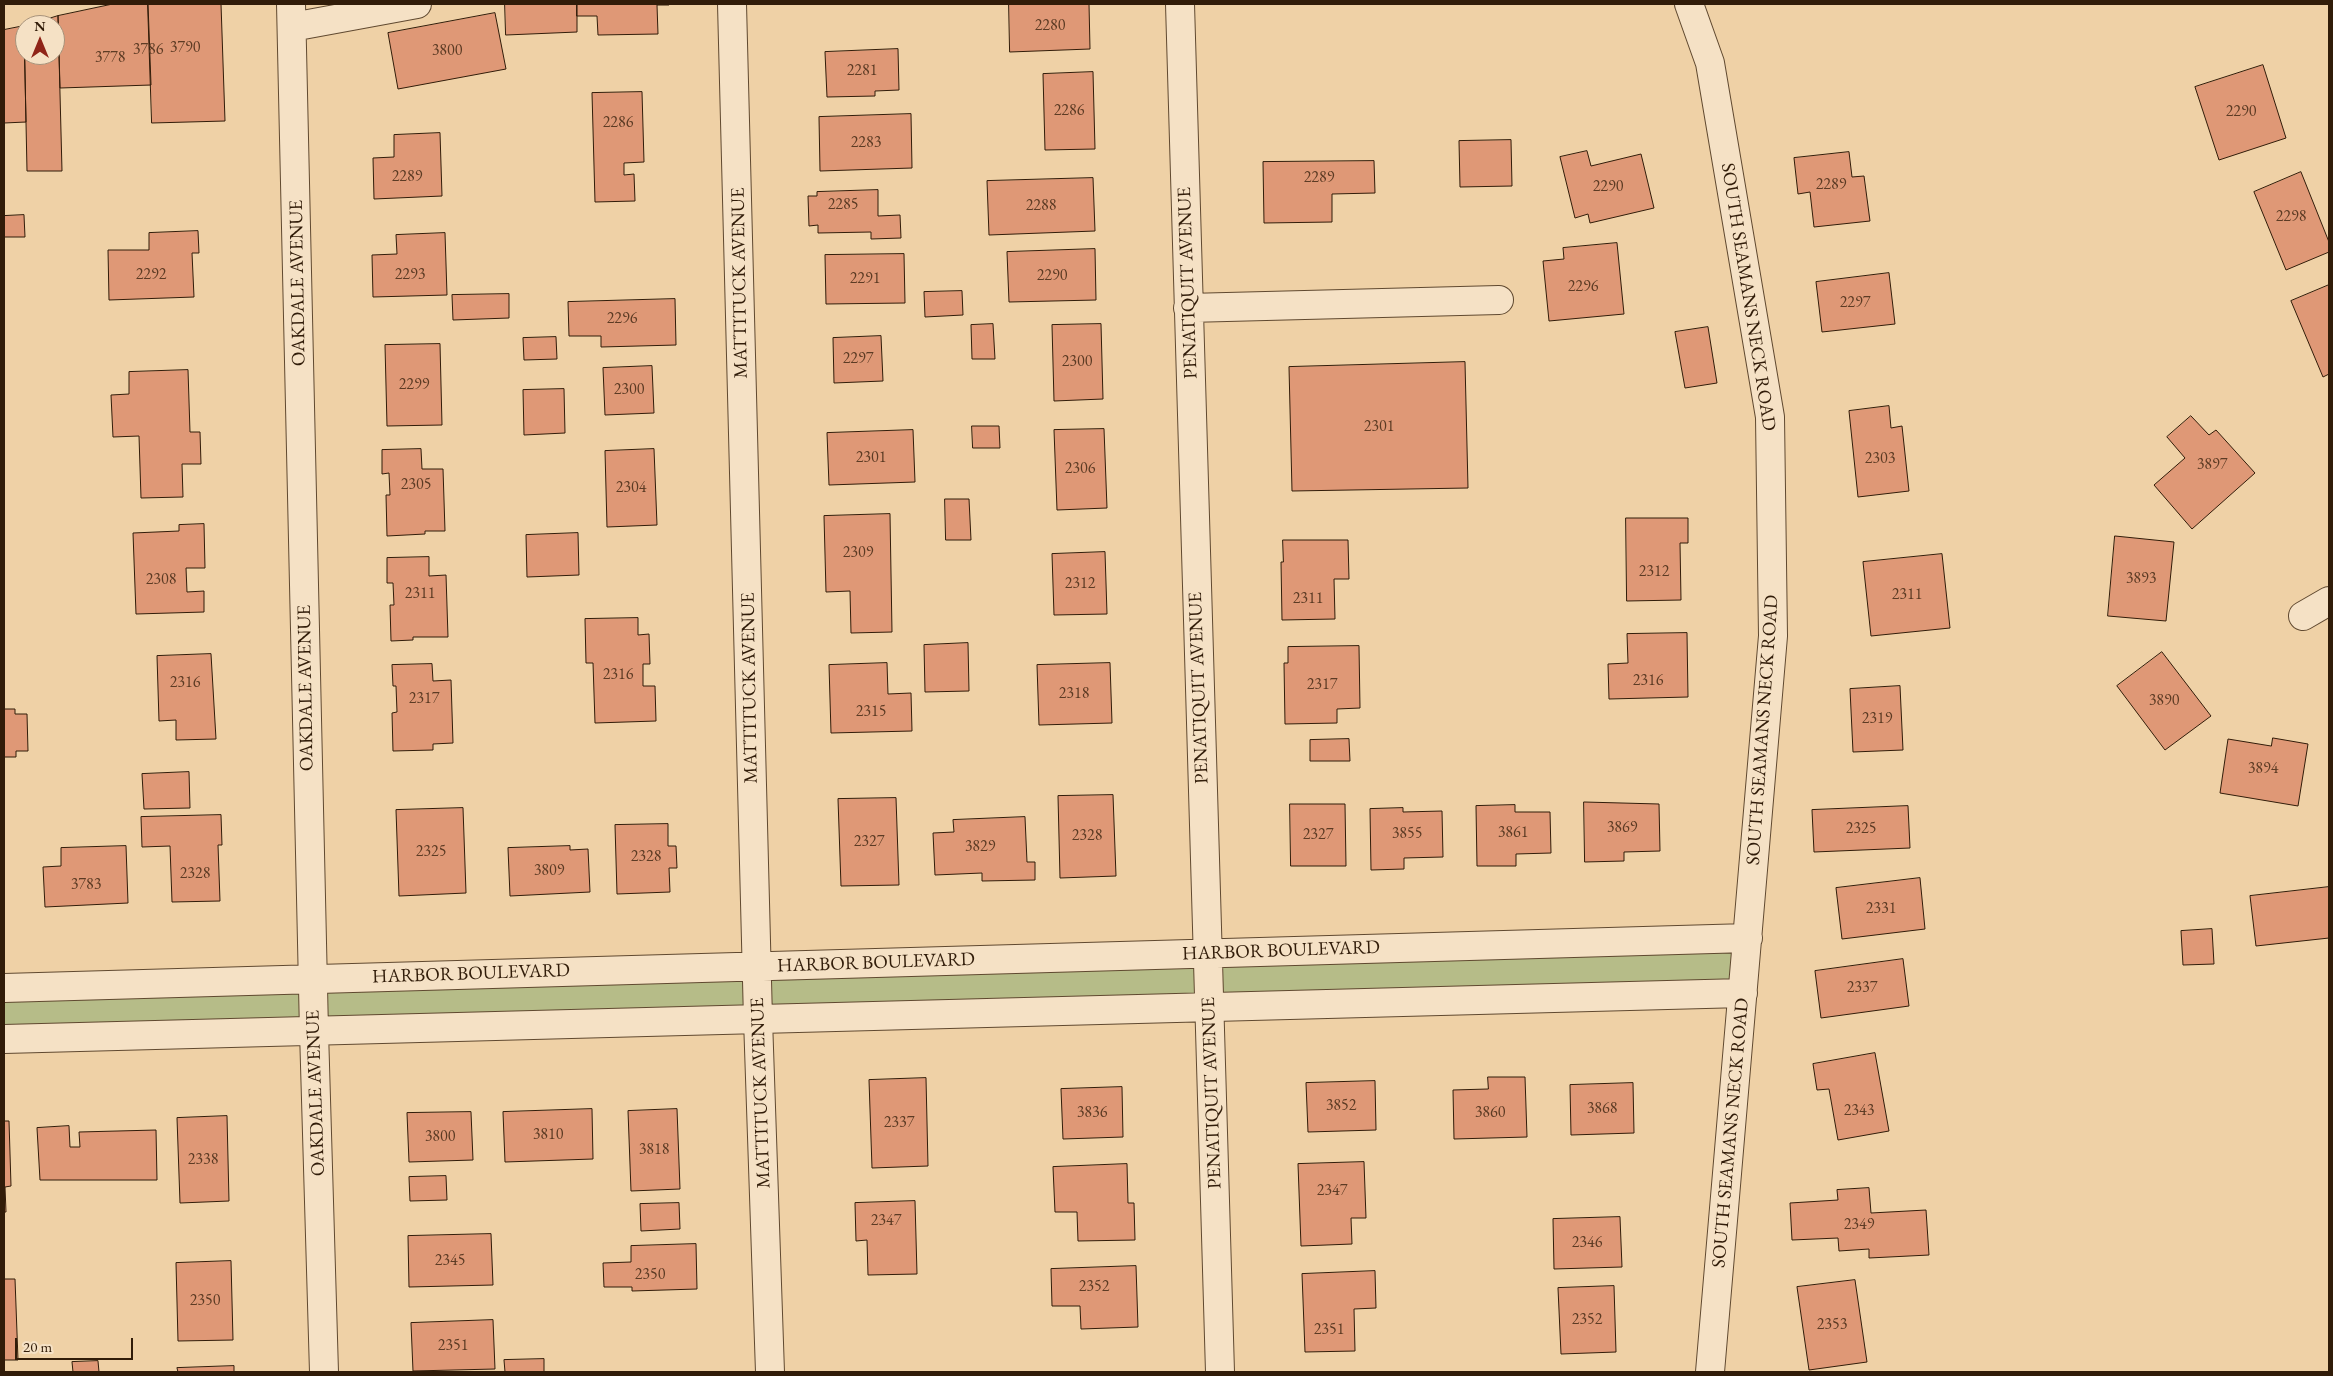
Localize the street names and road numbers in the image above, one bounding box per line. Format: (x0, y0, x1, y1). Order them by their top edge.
street label: SOUTH SEAMANS NECK ROAD (1716, 161, 1780, 433)
street label: MATTITUCK AVENUE (727, 187, 753, 379)
street label: PENATIQUIT AVENUE (1173, 187, 1203, 379)
street label: OAKDALE AVENUE (285, 200, 311, 366)
street label: MATTITUCK AVENUE (737, 592, 763, 784)
street label: PENATIQUIT AVENUE (1184, 592, 1214, 784)
street label: SOUTH SEAMANS NECK ROAD (1742, 594, 1784, 866)
street label: OAKDALE AVENUE (293, 605, 319, 771)
street label: HARBOR BOULEVARD (1182, 936, 1380, 966)
street label: HARBOR BOULEVARD (777, 948, 975, 978)
street label: HARBOR BOULEVARD (372, 959, 570, 989)
street label: MATTITUCK AVENUE (746, 997, 776, 1189)
street label: PENATIQUIT AVENUE (1197, 997, 1227, 1189)
street label: SOUTH SEAMANS NECK ROAD (1708, 997, 1754, 1269)
street label: OAKDALE AVENUE (302, 1010, 330, 1176)

